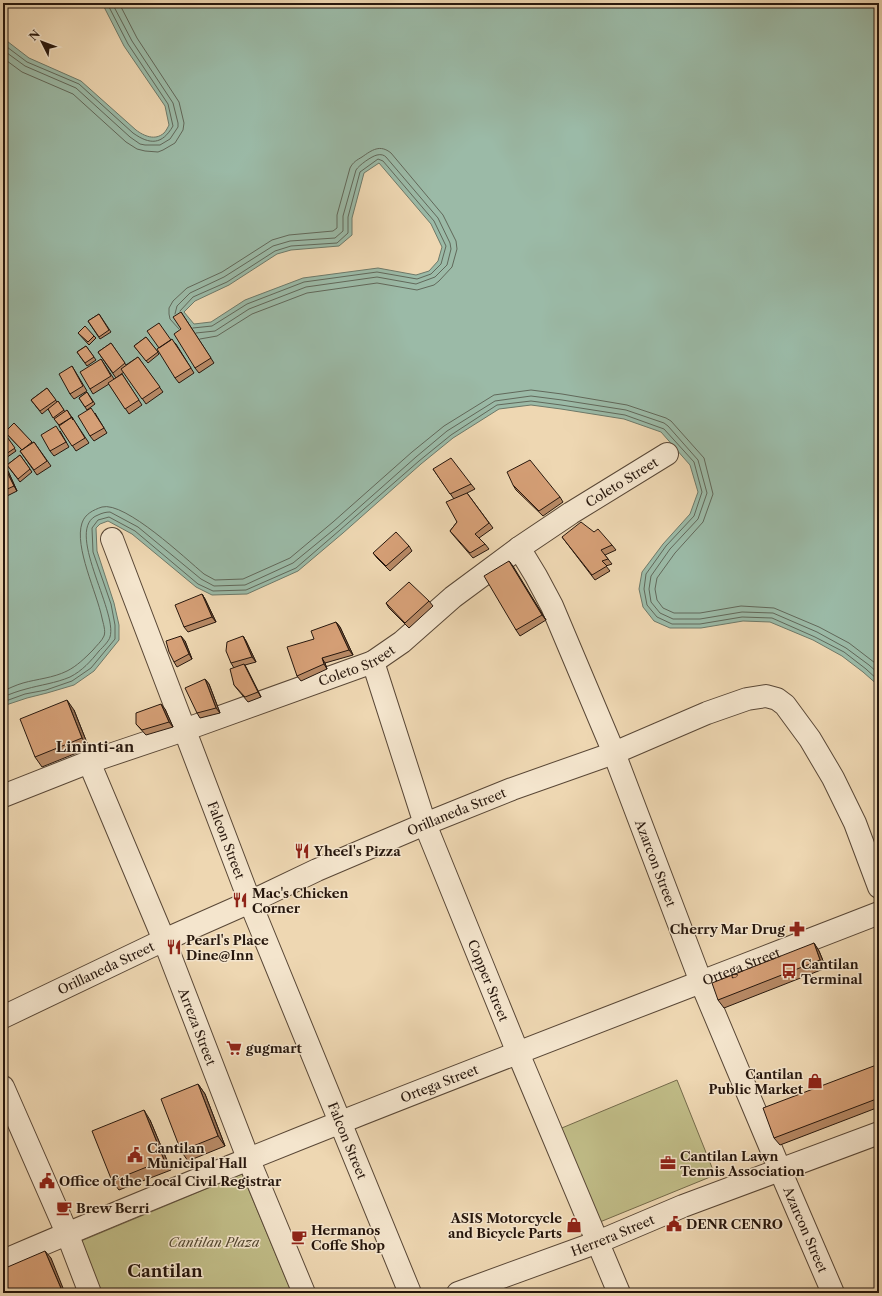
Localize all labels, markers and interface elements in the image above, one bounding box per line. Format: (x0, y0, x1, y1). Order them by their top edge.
north arrow (22, 22, 62, 62)
text: N (26, 27, 43, 44)
street label: Coleto Street (582, 453, 661, 510)
street label: Coleto Street (316, 641, 398, 689)
district label: Lininti-an (56, 737, 135, 756)
street label: Orillaneda Street (405, 784, 509, 839)
street label: Falcon Street (204, 799, 249, 882)
street label: Azarcon Street (632, 816, 680, 909)
restaurant icon: Yheel's Pizza (293, 842, 311, 860)
place label: Yheel's Pizza (313, 843, 401, 859)
place label: Mac's Chicken Corner (252, 885, 349, 916)
restaurant icon: Mac's Chicken Corner (231, 891, 249, 909)
pharmacy icon: Cherry Mar Drug (788, 920, 806, 938)
place label: Cherry Mar Drug (670, 921, 785, 937)
place label: Pearl's Place Dine@Inn (186, 932, 269, 963)
street label: Copper Street (465, 937, 512, 1024)
street label: Orillaneda Street (55, 938, 157, 998)
restaurant icon: Pearl's Place Dine@Inn (165, 938, 183, 956)
street label: Ortega Street (700, 944, 783, 989)
place label: Cantilan Terminal (801, 956, 863, 987)
bus stop icon: Cantilan Terminal (780, 962, 798, 980)
street label: Arreza Street (175, 985, 220, 1068)
supermarket icon: gugmart (225, 1039, 243, 1057)
place label: gugmart (245, 1040, 302, 1056)
street label: Ortega Street (398, 1061, 481, 1106)
place label: Cantilan Public Market (709, 1066, 804, 1097)
shop icon: Cantilan Public Market (806, 1072, 824, 1090)
street label: Falcon Street (325, 1099, 371, 1182)
place label: Cantilan Municipal Hall (147, 1140, 247, 1171)
public building icon: Cantilan Municipal Hall (126, 1146, 144, 1164)
place label: Cantilan Lawn Tennis Association (680, 1148, 805, 1179)
office icon: Cantilan Lawn Tennis Association (659, 1154, 677, 1172)
public building icon: Office of the Local Civil Registrar (38, 1172, 56, 1190)
place label: Office of the Local Civil Registrar (59, 1173, 282, 1189)
street label: Azarcon Street (780, 1183, 831, 1275)
cafe icon: Brew Berri (55, 1199, 73, 1217)
place label: Brew Berri (76, 1200, 150, 1216)
place label: ASIS Motorcycle and Bicycle Parts (448, 1210, 562, 1241)
street label: Herrera Street (569, 1211, 657, 1259)
public building icon: DENR CENRO (665, 1215, 683, 1233)
shop icon: ASIS Motorcycle and Bicycle Parts (565, 1216, 583, 1234)
place label: DENR CENRO (686, 1216, 783, 1232)
place label: Hermanos Coffe Shop (311, 1222, 385, 1253)
cafe icon: Hermanos Coffe Shop (290, 1228, 308, 1246)
park label: Cantilan Plaza (169, 1234, 260, 1250)
district label: Cantilan (127, 1261, 203, 1281)

